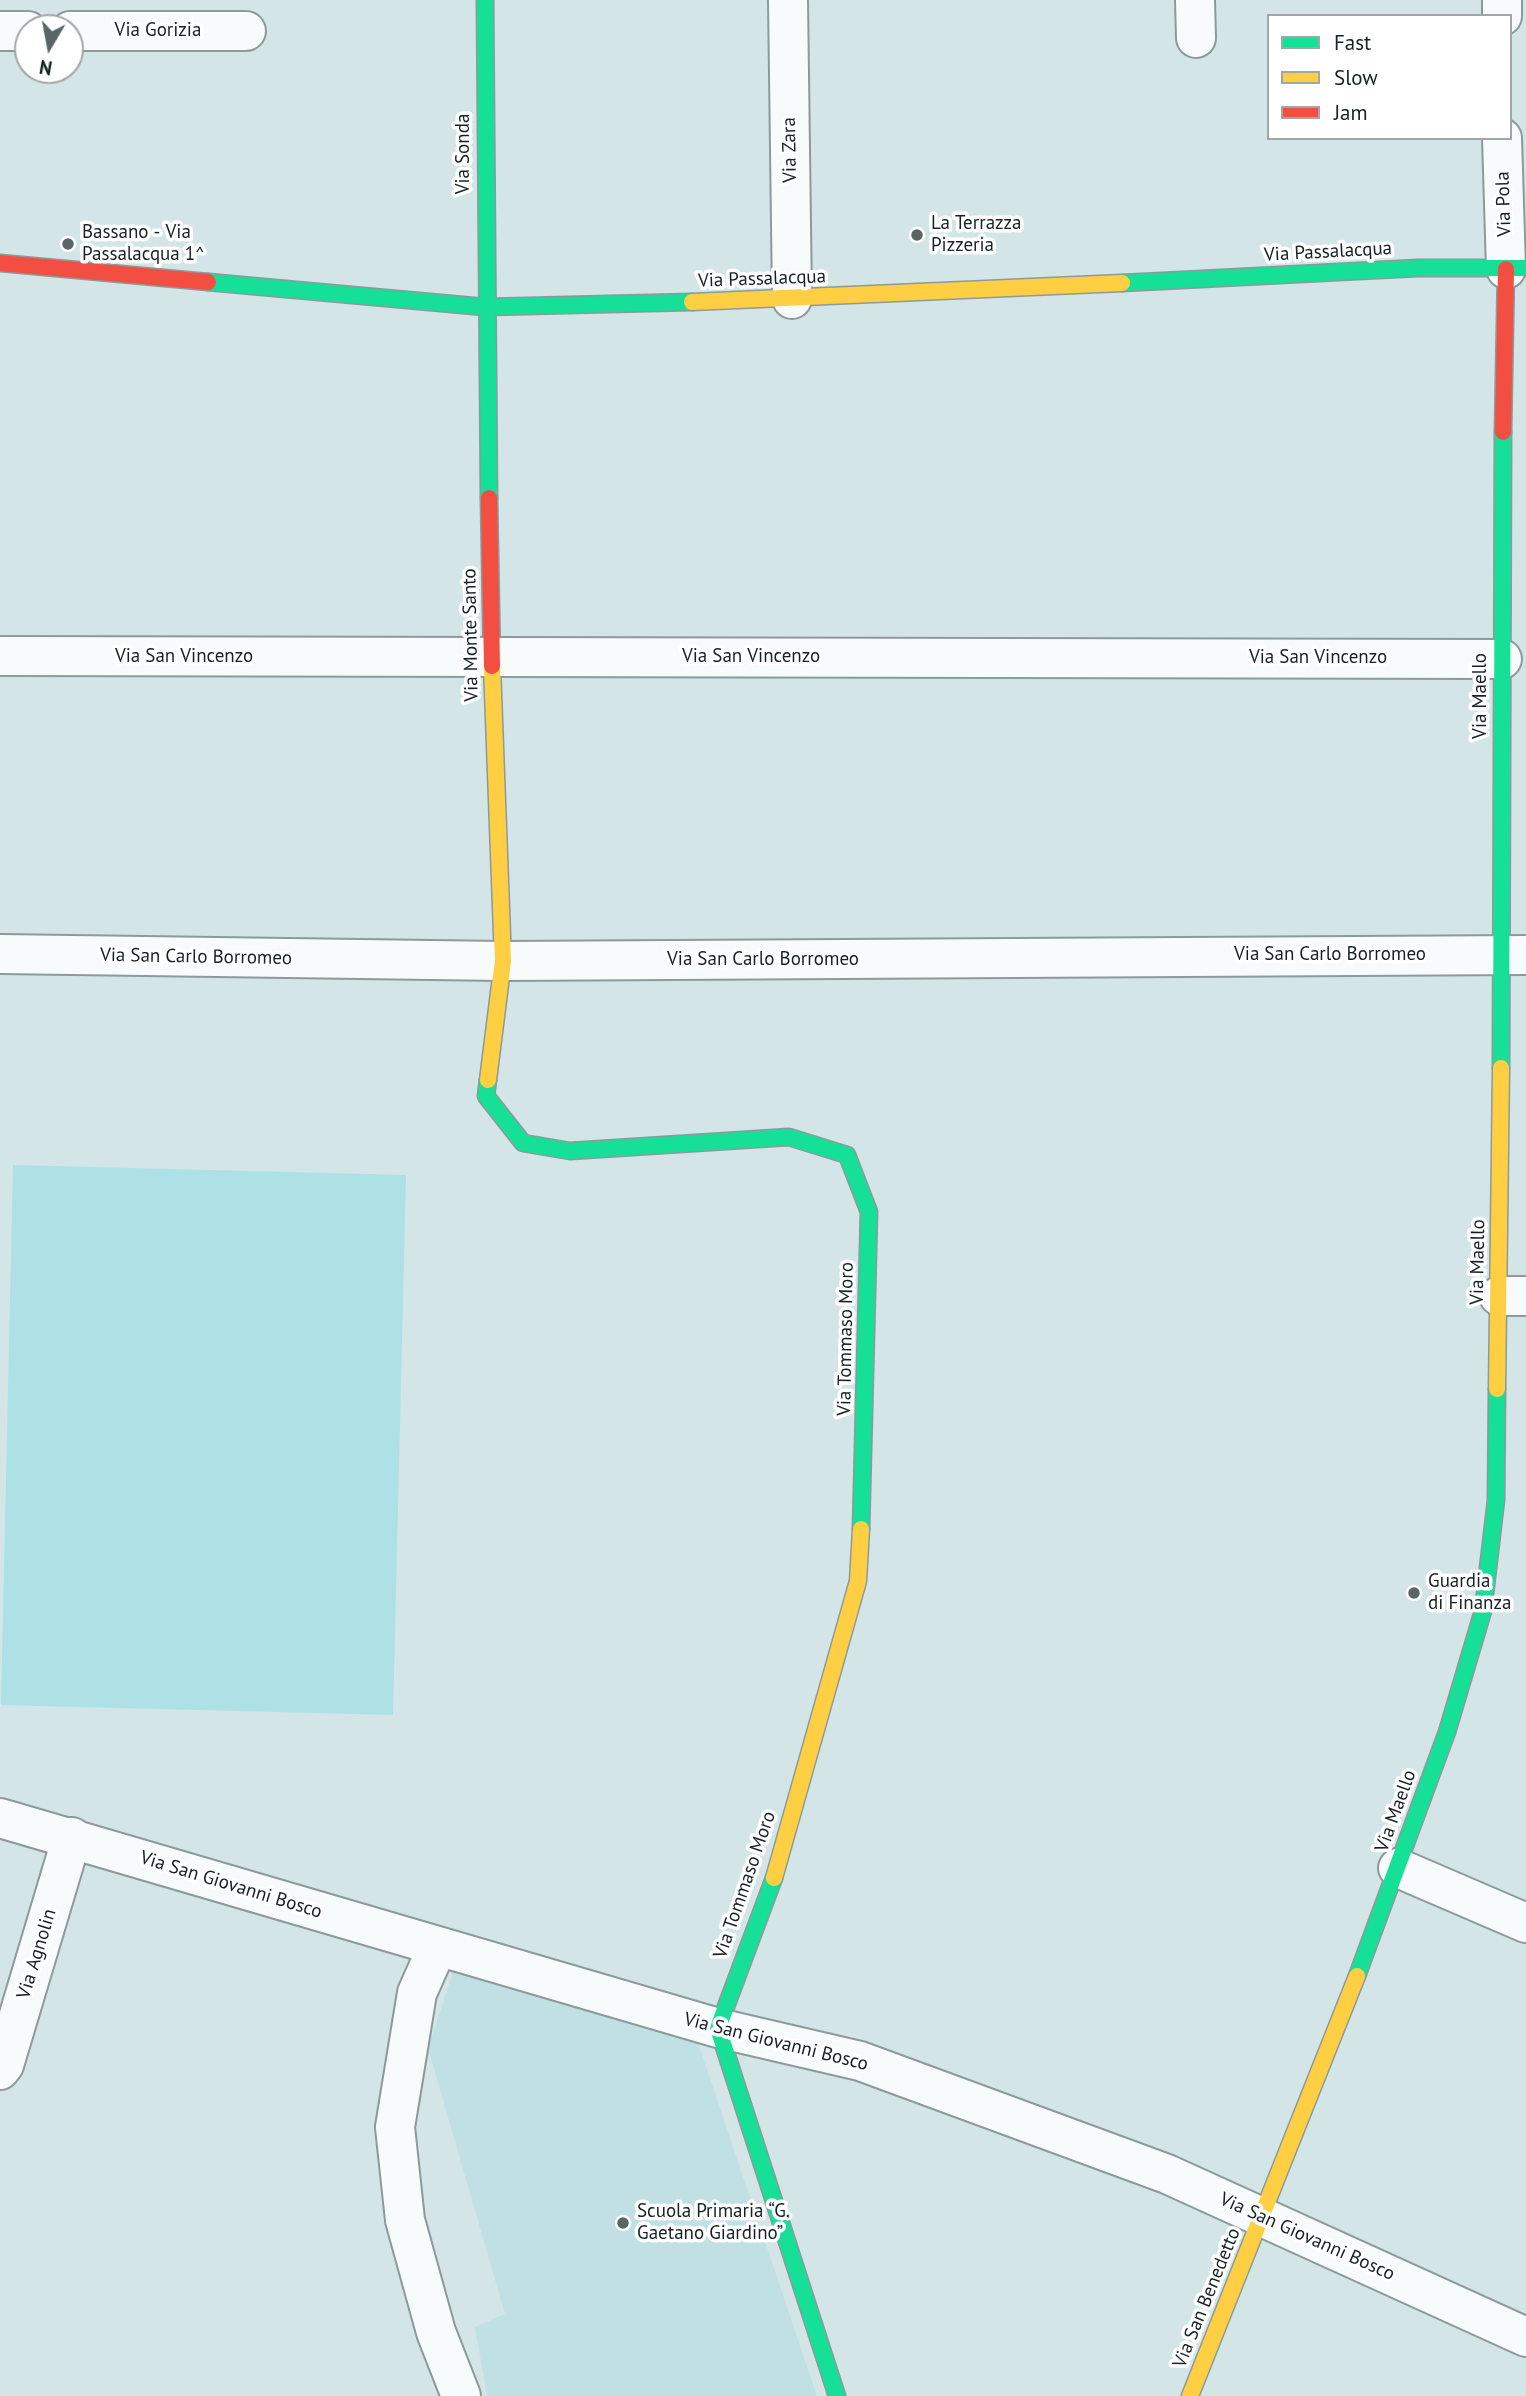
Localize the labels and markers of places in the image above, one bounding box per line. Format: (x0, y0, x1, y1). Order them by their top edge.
place label: La Terrazza Pizzeria (931, 213, 1021, 257)
place label: Bassano - Via Passalacqua 1^ (82, 222, 205, 266)
marker: La Terrazza Pizzeria (909, 227, 925, 243)
marker: Bassano - Via Passalacqua 1^ (60, 236, 76, 252)
place label: Guardia di Finanza (1428, 1571, 1511, 1615)
marker: Guardia di Finanza (1406, 1585, 1422, 1601)
place label: Scuola Primaria “G. Gaetano Giardino” (637, 2201, 790, 2245)
marker: Scuola Primaria “G. Gaetano Giardino” (615, 2215, 631, 2231)

